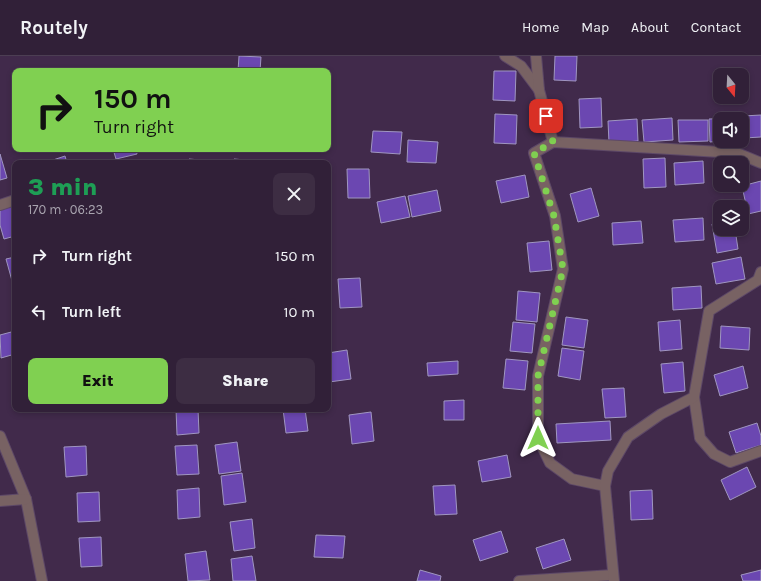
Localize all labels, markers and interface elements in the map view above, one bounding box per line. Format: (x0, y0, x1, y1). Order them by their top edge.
text: Routely (20, 17, 88, 39)
text: Home (522, 19, 559, 36)
text: Map (581, 19, 609, 36)
text: About (631, 19, 669, 36)
text: Contact (691, 19, 741, 36)
north arrow (713, 68, 749, 104)
map controls (713, 68, 749, 236)
text: 150 m (94, 82, 172, 115)
icon: right (28, 84, 80, 136)
pin (529, 99, 563, 133)
icon: arrive (535, 105, 557, 127)
button: sound (713, 112, 749, 148)
text: Turn right (94, 116, 174, 138)
button: search (713, 156, 749, 192)
text: 3 min (28, 173, 97, 201)
button: close (273, 173, 315, 215)
button: layers (713, 200, 749, 236)
text: 170 m · 06:23 (28, 202, 103, 217)
icon: right (28, 245, 50, 267)
text: Turn right (62, 247, 132, 265)
text: 150 m (275, 247, 315, 265)
icon: left (28, 301, 50, 323)
text: Turn left (62, 303, 121, 321)
text: 10 m (284, 303, 315, 321)
button: Exit (28, 358, 168, 404)
button: Share (176, 358, 315, 404)
position arrow (517, 417, 559, 459)

